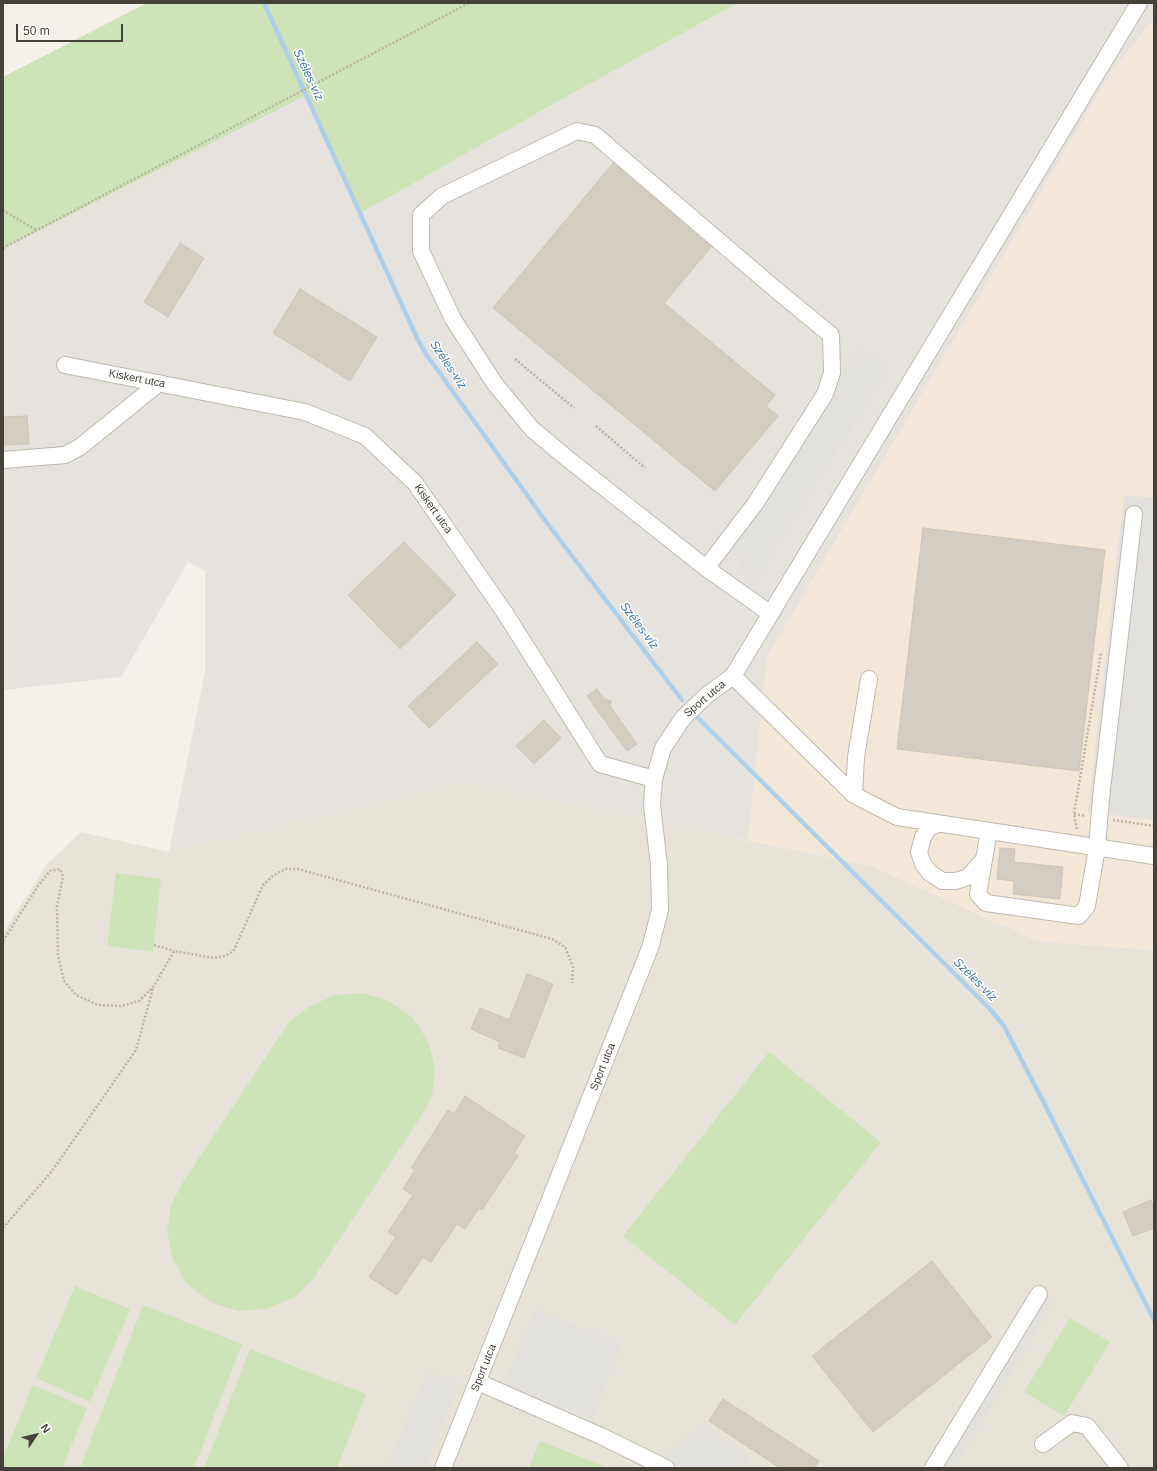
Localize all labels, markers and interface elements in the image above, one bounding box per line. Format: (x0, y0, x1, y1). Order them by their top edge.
scale bar (18, 16, 125, 42)
text: 50 m (23, 24, 50, 38)
water label: Széles-víz (290, 47, 326, 103)
water label: Széles-víz (427, 338, 469, 392)
street label: Kiskert utca (108, 367, 166, 391)
street label: Kiskert utca (411, 482, 455, 536)
water label: Széles-víz (617, 600, 661, 652)
street label: Sport utca (682, 678, 728, 720)
water label: Széles-víz (950, 955, 1000, 1005)
street label: Sport utca (587, 1041, 619, 1093)
street label: Sport utca (468, 1342, 500, 1394)
north arrow (16, 1415, 56, 1455)
text: N (39, 1421, 53, 1435)

